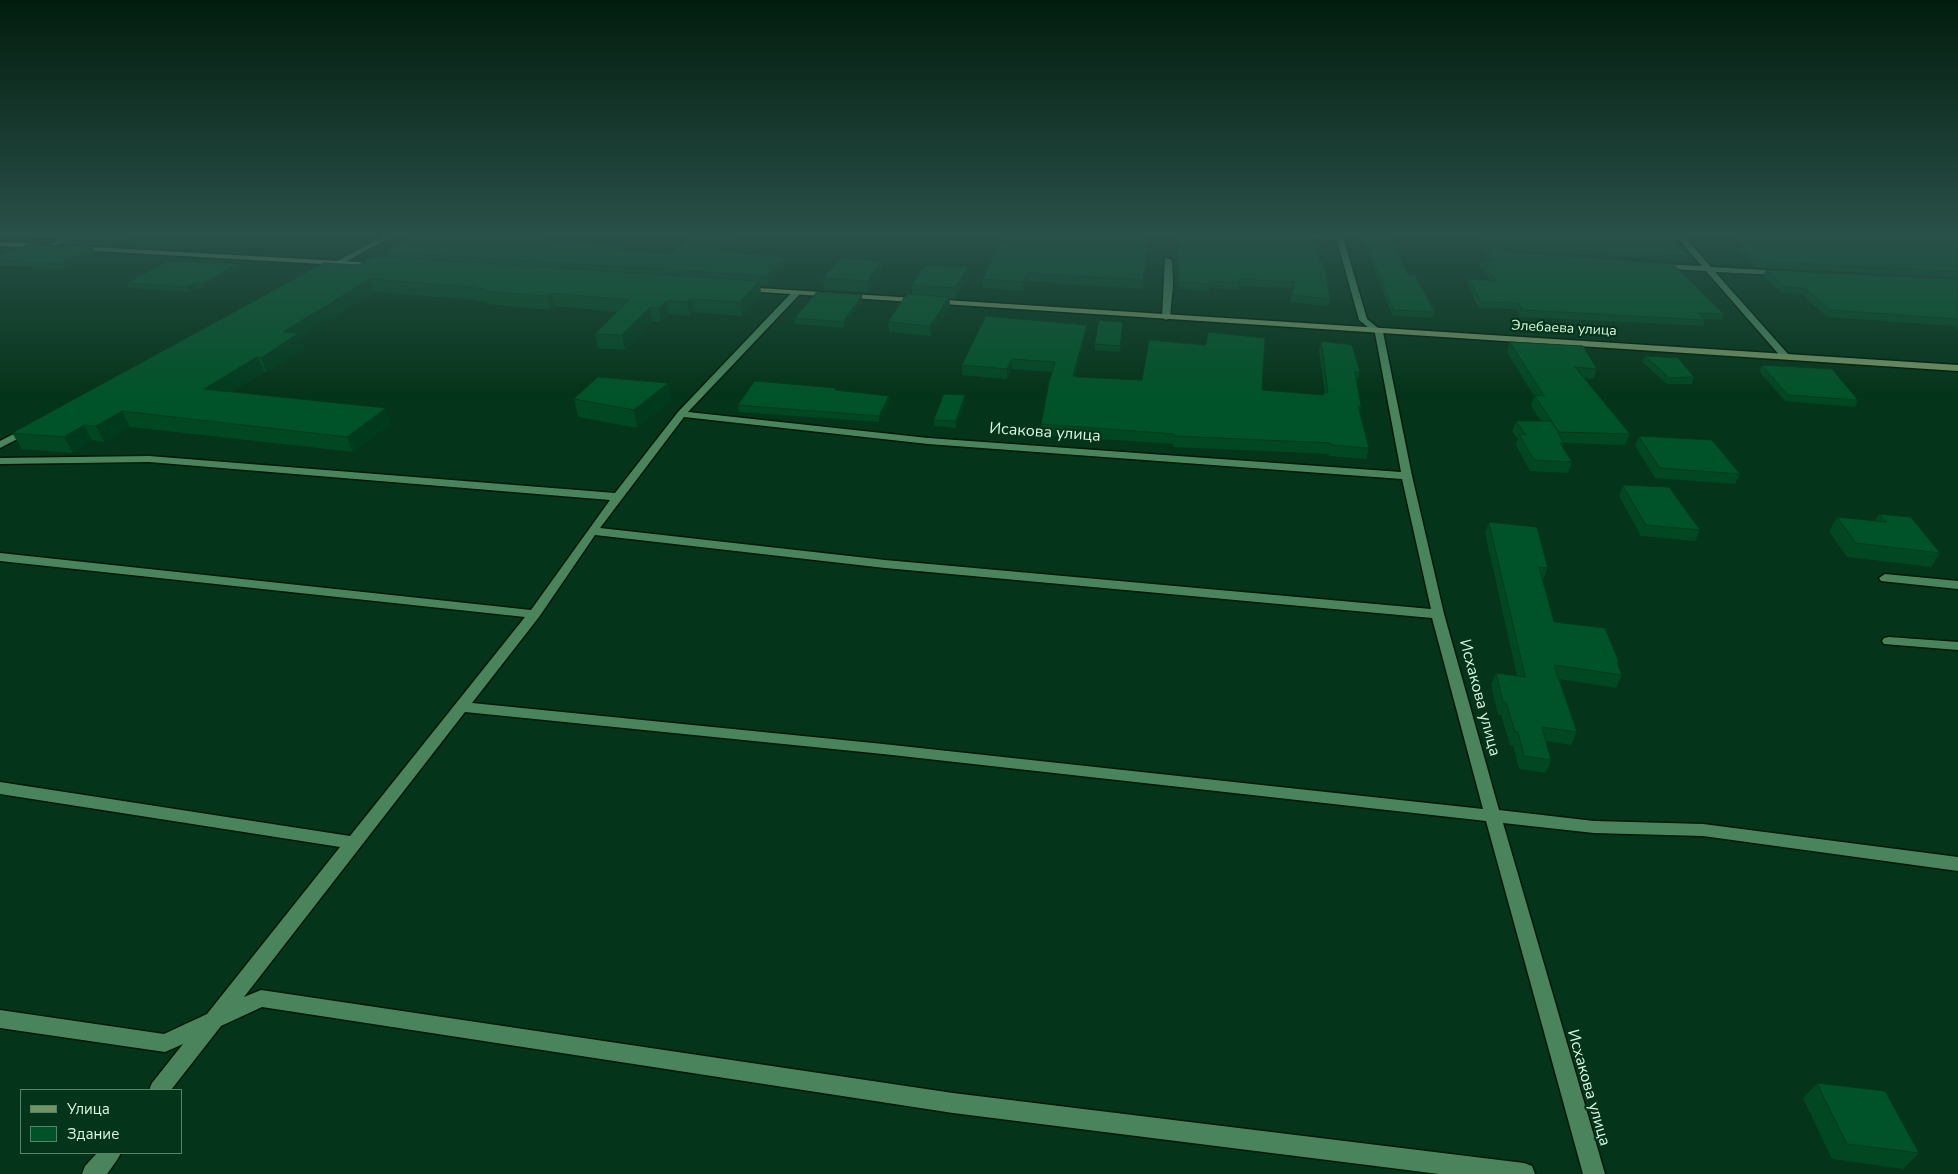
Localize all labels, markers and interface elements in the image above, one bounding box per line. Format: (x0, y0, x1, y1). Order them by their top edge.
street label: Элебаева улица (1511, 318, 1617, 340)
street label: Исакова улица (989, 420, 1101, 446)
street label: Исхакова улица (1454, 638, 1504, 758)
street label: Исхакова улица (1562, 1028, 1614, 1148)
legend (20, 1089, 182, 1154)
text: Улица (67, 1099, 110, 1119)
text: Здание (67, 1124, 119, 1144)

